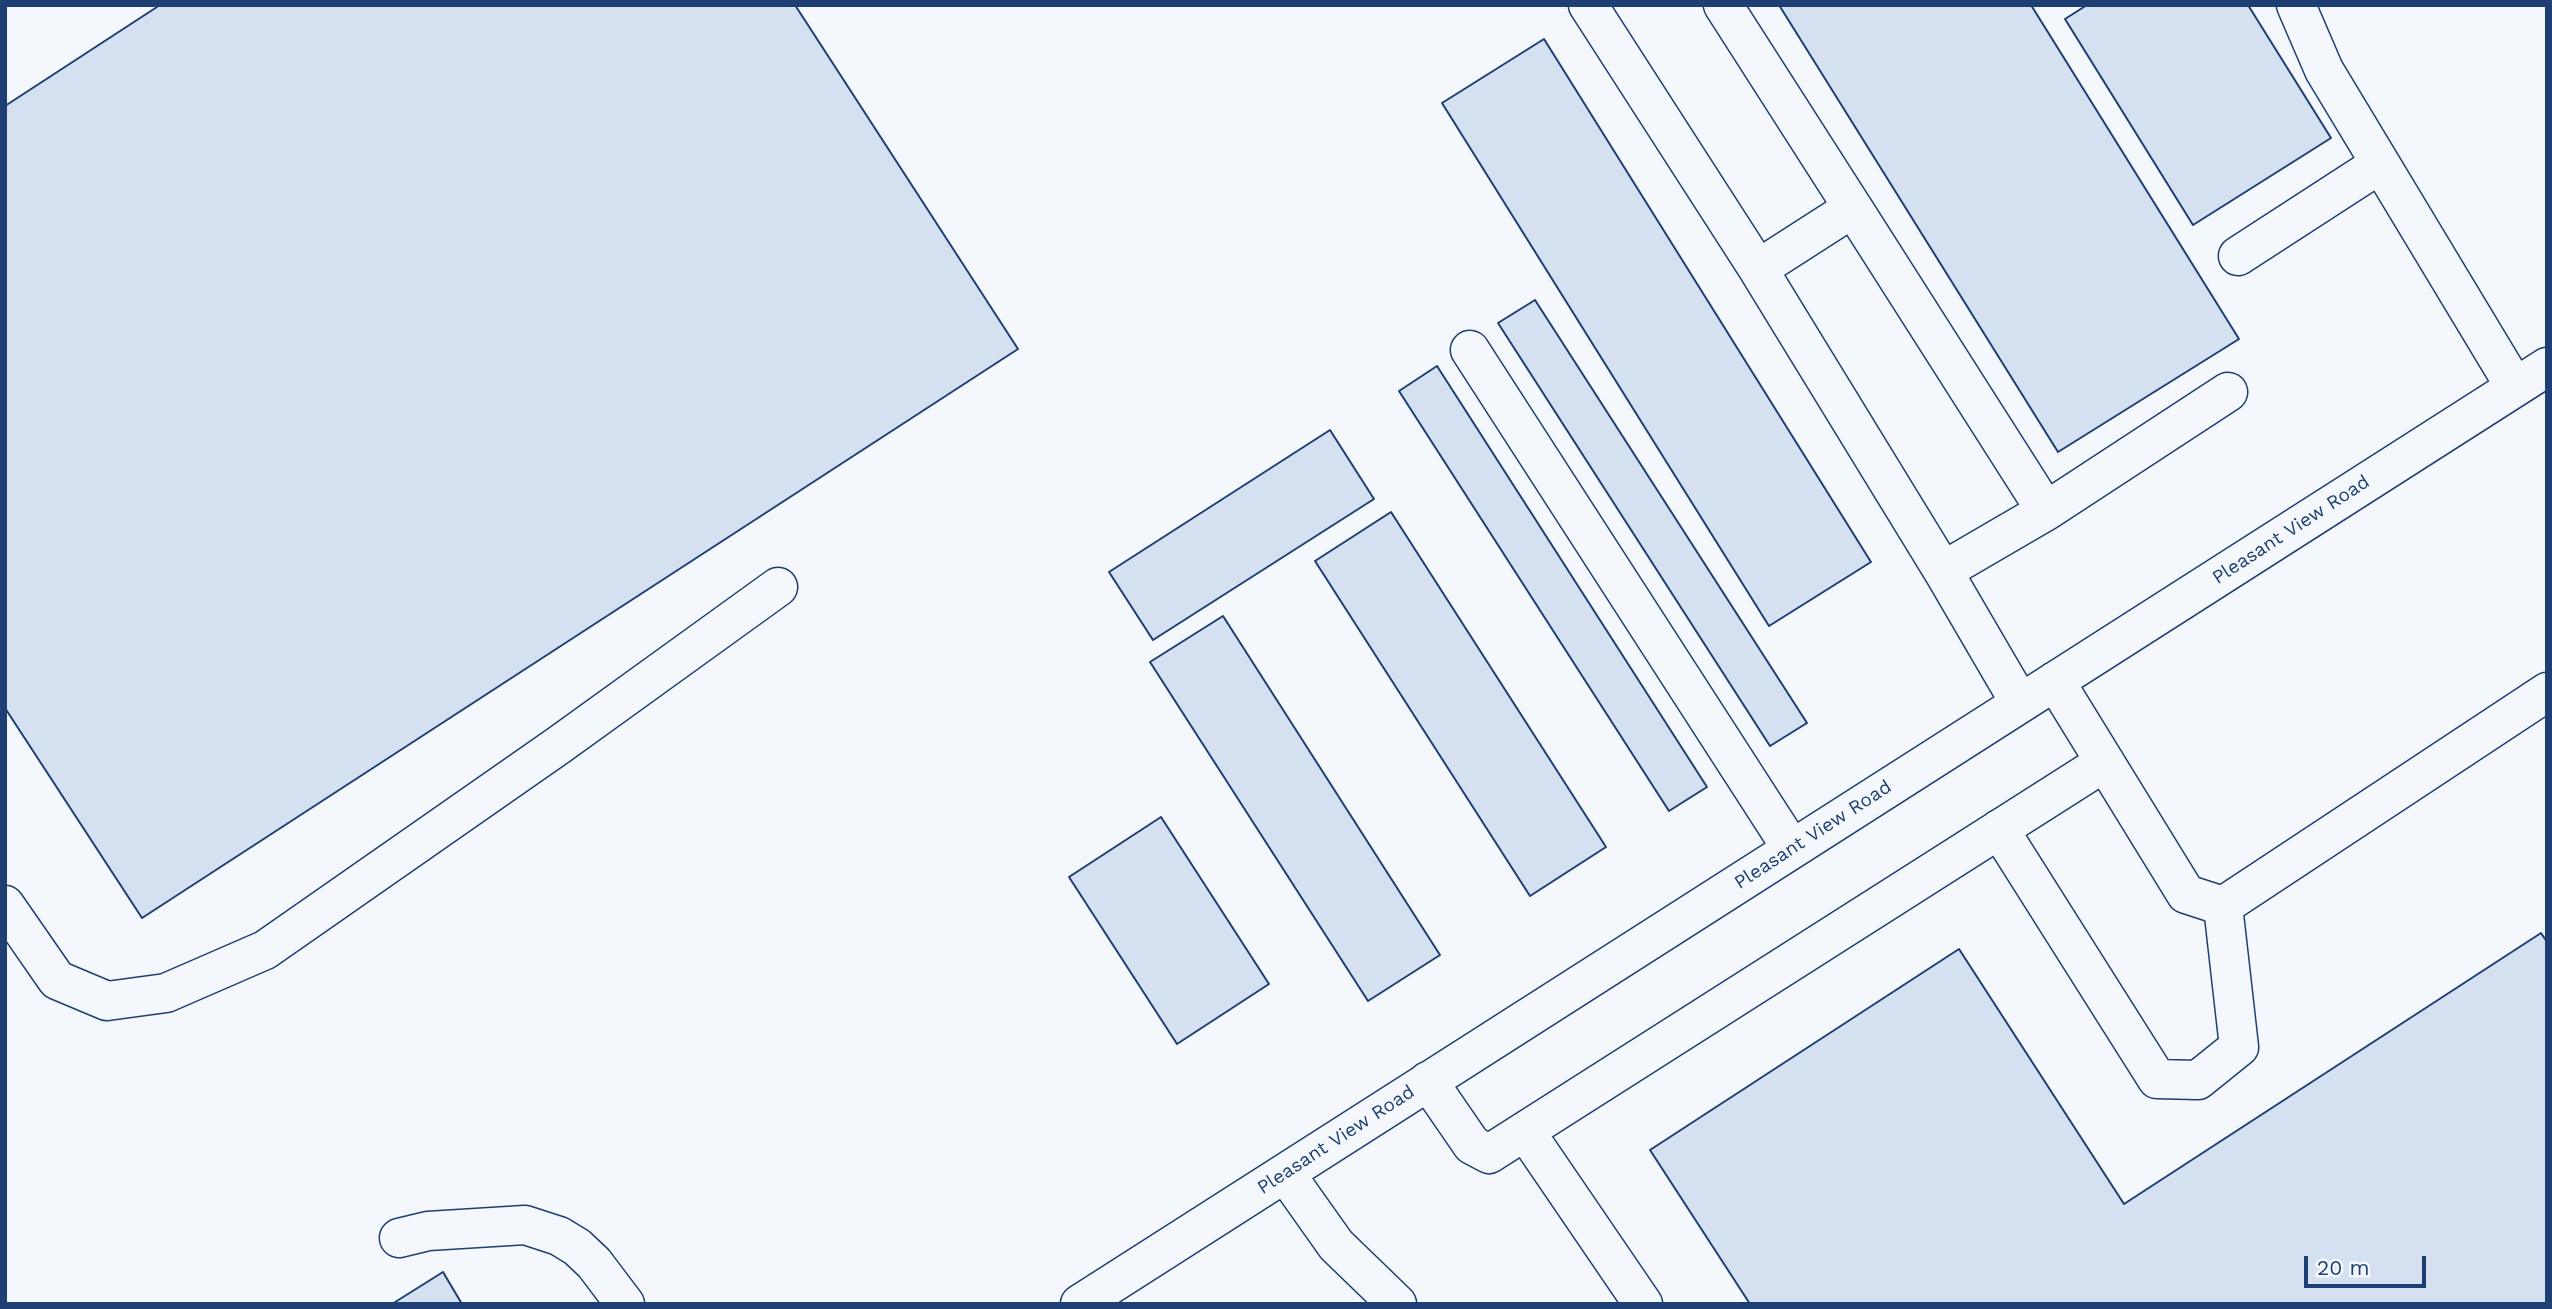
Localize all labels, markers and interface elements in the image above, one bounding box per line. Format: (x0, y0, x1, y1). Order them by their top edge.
street label: Pleasant View Road (2208, 471, 2374, 589)
street label: Pleasant View Road (1730, 776, 1896, 894)
street label: Pleasant View Road (1253, 1081, 1419, 1199)
scale bar (2307, 1242, 2430, 1286)
text: 20 m (2317, 1255, 2369, 1280)

